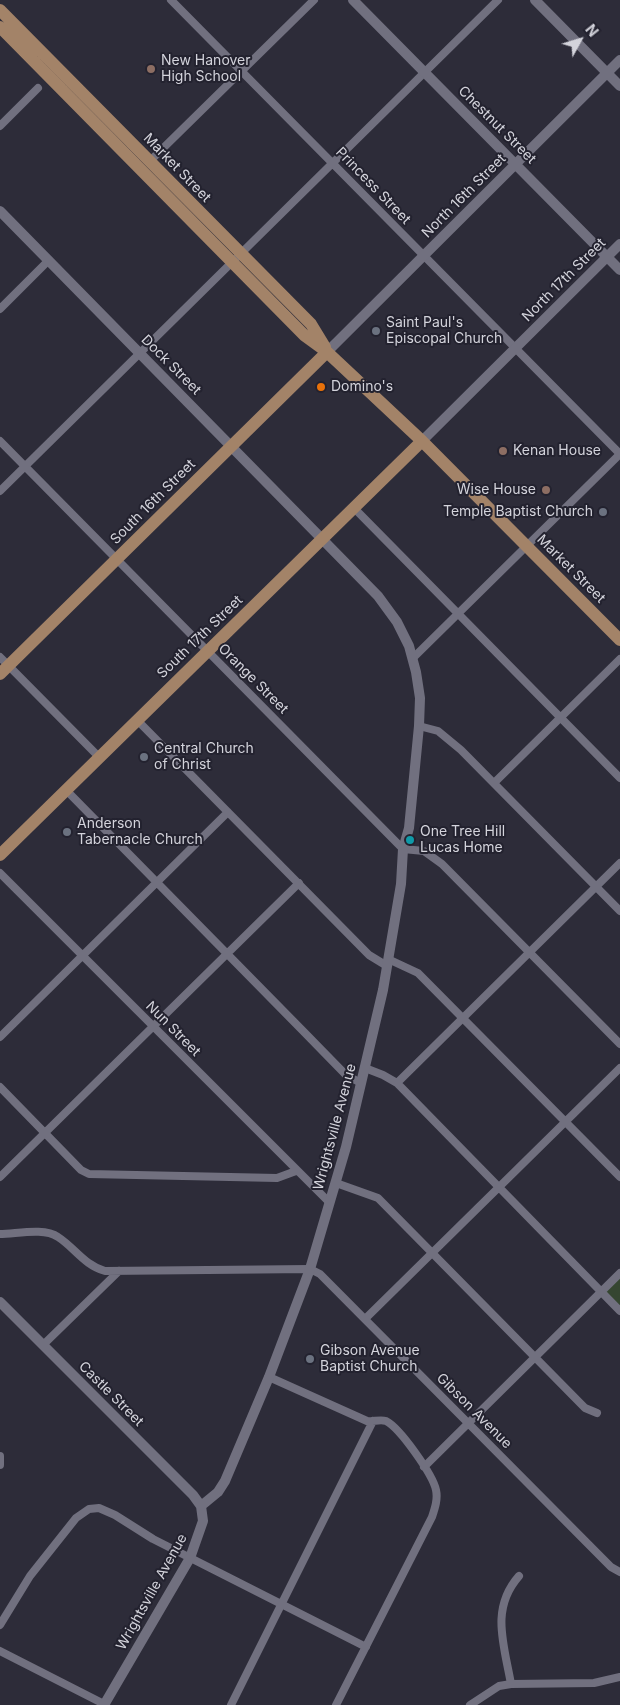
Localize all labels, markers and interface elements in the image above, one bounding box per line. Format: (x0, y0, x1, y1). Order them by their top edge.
north arrow (555, 15, 605, 65)
text: N (582, 21, 602, 40)
place label: New Hanover High School (161, 53, 251, 85)
marker: New Hanover High School (145, 63, 157, 75)
street label: Chestnut Street (455, 83, 539, 167)
street label: Market Street (140, 130, 214, 206)
street label: Princess Street (332, 144, 414, 228)
street label: North 16th Street (418, 150, 510, 242)
street label: North 17th Street (519, 235, 609, 325)
place label: Saint Paul's Episcopal Church (386, 315, 502, 348)
marker: Saint Paul's Episcopal Church (370, 325, 382, 337)
street label: Dock Street (138, 332, 204, 398)
place label: Domino's (331, 379, 393, 395)
marker: Domino's (315, 381, 327, 393)
place label: Kenan House (513, 443, 601, 459)
marker: Kenan House (497, 445, 509, 457)
street label: South 16th Street (107, 456, 199, 548)
place label: Wise House (457, 482, 536, 498)
marker: Wise House (540, 484, 552, 496)
place label: Temple Baptist Church (443, 504, 593, 520)
marker: Temple Baptist Church (597, 506, 609, 518)
street label: Market Street (533, 531, 609, 607)
street label: South 17th Street (154, 592, 246, 682)
street label: Orange Street (214, 640, 292, 718)
place label: Central Church of Christ (154, 741, 254, 774)
marker: Central Church of Christ (138, 751, 150, 763)
place label: Anderson Tabernacle Church (77, 816, 203, 849)
place label: One Tree Hill Lucas Home (420, 824, 505, 856)
marker: Anderson Tabernacle Church (61, 826, 73, 838)
marker: One Tree Hill Lucas Home (404, 834, 416, 846)
street label: Nun Street (142, 998, 204, 1060)
street label: Wrightsville Avenue (310, 1062, 360, 1192)
place label: Gibson Avenue Baptist Church (320, 1343, 420, 1375)
marker: Gibson Avenue Baptist Church (304, 1353, 316, 1365)
street label: Castle Street (75, 1358, 147, 1430)
street label: Gibson Avenue (433, 1370, 515, 1452)
street label: Wrightsville Avenue (113, 1531, 191, 1653)

